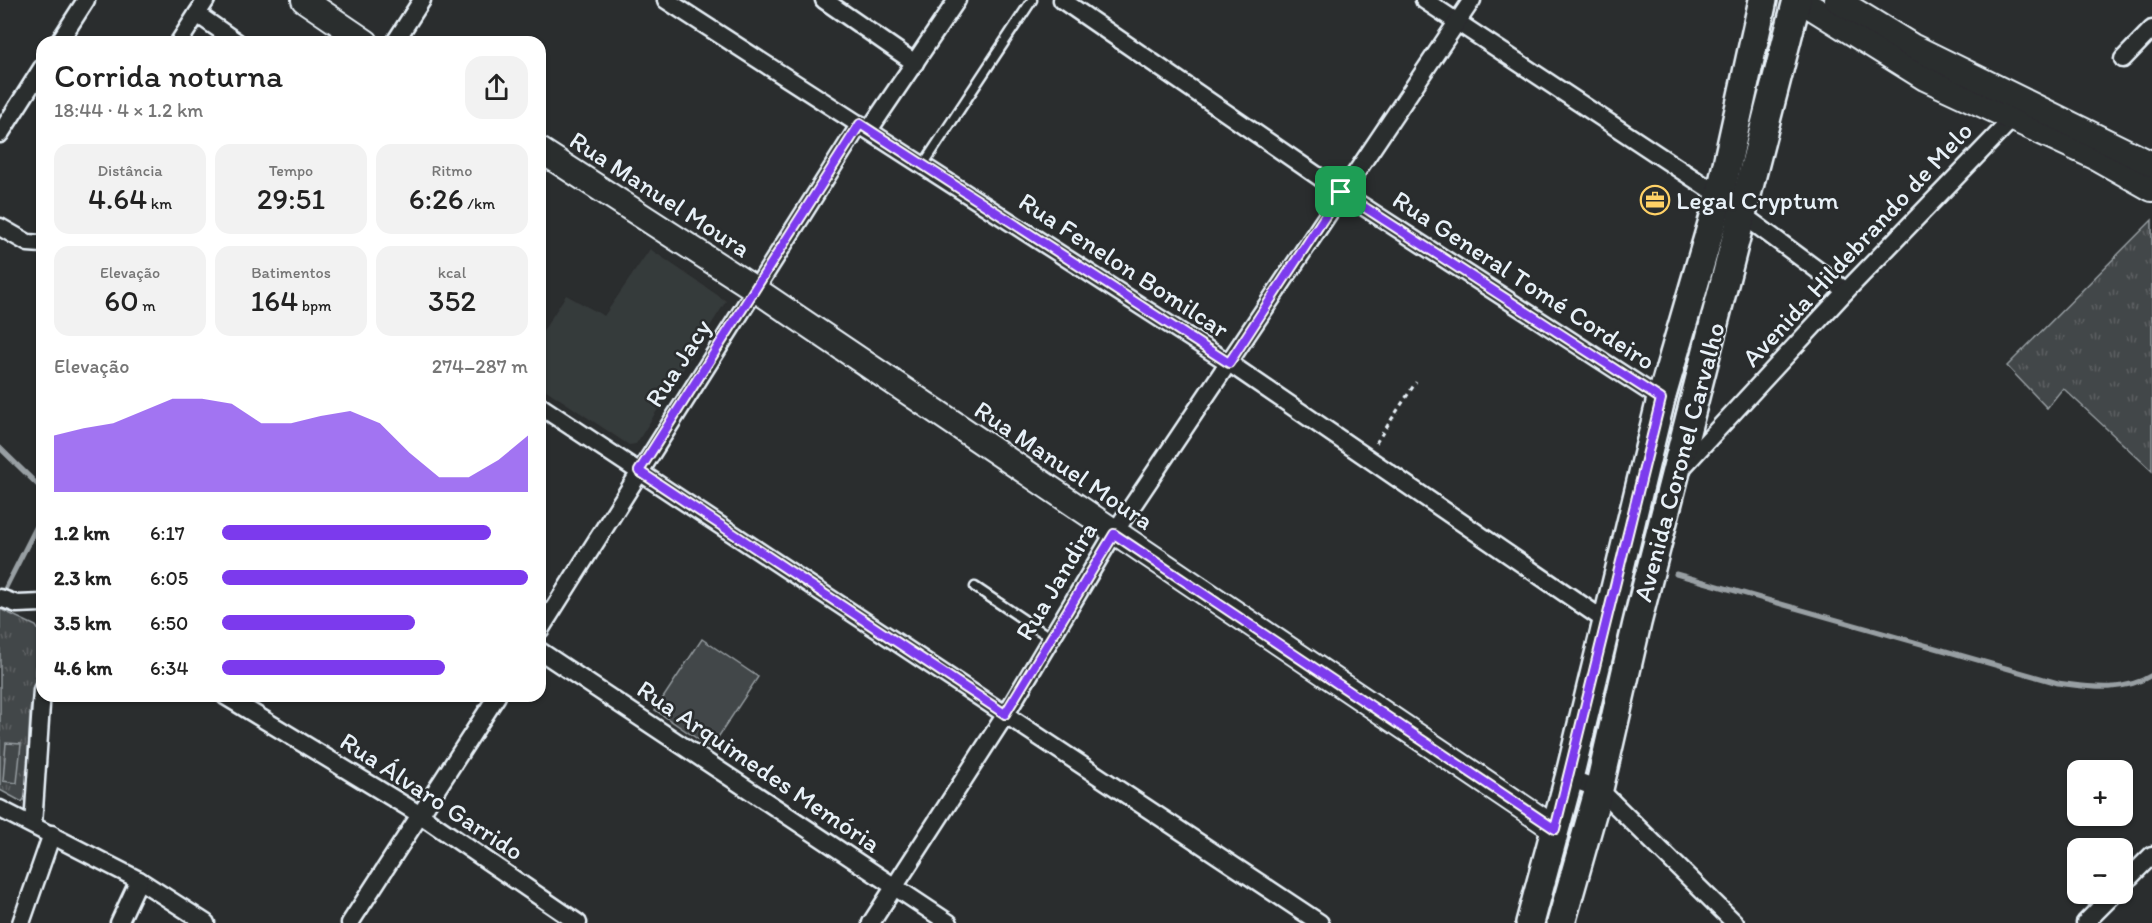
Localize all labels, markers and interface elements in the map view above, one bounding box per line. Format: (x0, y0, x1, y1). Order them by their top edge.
text: Corrida noturna (54, 56, 283, 95)
button: share (465, 56, 528, 119)
text: 18:44 · 4 × 1.2 km (54, 98, 203, 122)
street label: Avenida Hildebrando de Melo (1735, 115, 1979, 373)
street label: Rua Manuel Moura (564, 124, 757, 264)
text: Distância (97, 161, 163, 180)
text: Tempo (269, 161, 313, 180)
text: Ritmo (432, 161, 472, 180)
pin (1315, 166, 1366, 217)
icon: arrive (1324, 175, 1357, 208)
text: 4.64 (88, 180, 147, 217)
text: 29:51 (257, 180, 325, 217)
text: 6:26 (409, 180, 464, 217)
street label: Rua General Tomé Cordeiro (1387, 183, 1661, 377)
office icon: Legal Cryptum (1639, 184, 1671, 216)
place label: Legal Cryptum (1676, 184, 1839, 216)
street label: Rua Fenelon Bomilcar (1013, 185, 1236, 345)
text: km (147, 194, 172, 213)
text: /km (464, 194, 495, 213)
text: Elevação (100, 263, 160, 282)
text: Batimentos (251, 263, 331, 282)
text: kcal (438, 263, 466, 282)
text: 60 (104, 282, 139, 319)
text: 164 (250, 282, 298, 319)
text: 352 (428, 282, 476, 319)
text: m (139, 296, 156, 315)
text: bpm (298, 296, 332, 315)
street label: Rua Jacy (638, 313, 718, 413)
street label: Avenida Coronel Carvalho (1626, 319, 1732, 605)
text: Elevação (54, 354, 129, 378)
text: 274–287 m (432, 354, 528, 378)
street label: Rua Manuel Moura (968, 393, 1160, 537)
street label: Rua Jandira (1008, 516, 1104, 646)
text: 1.2 km (54, 521, 110, 545)
text: 6:17 (150, 521, 185, 545)
text: 2.3 km (54, 566, 111, 590)
text: 6:05 (150, 566, 188, 590)
text: 3.5 km (54, 611, 111, 635)
text: 6:50 (150, 611, 188, 635)
text: 4.6 km (54, 656, 112, 680)
text: 6:34 (150, 656, 188, 680)
street label: Rua Arquimedes Memória (631, 672, 887, 860)
street label: Rua Álvaro Garrido (334, 725, 530, 867)
map controls (2067, 760, 2133, 904)
button: + (2067, 760, 2133, 826)
button: − (2067, 838, 2133, 904)

